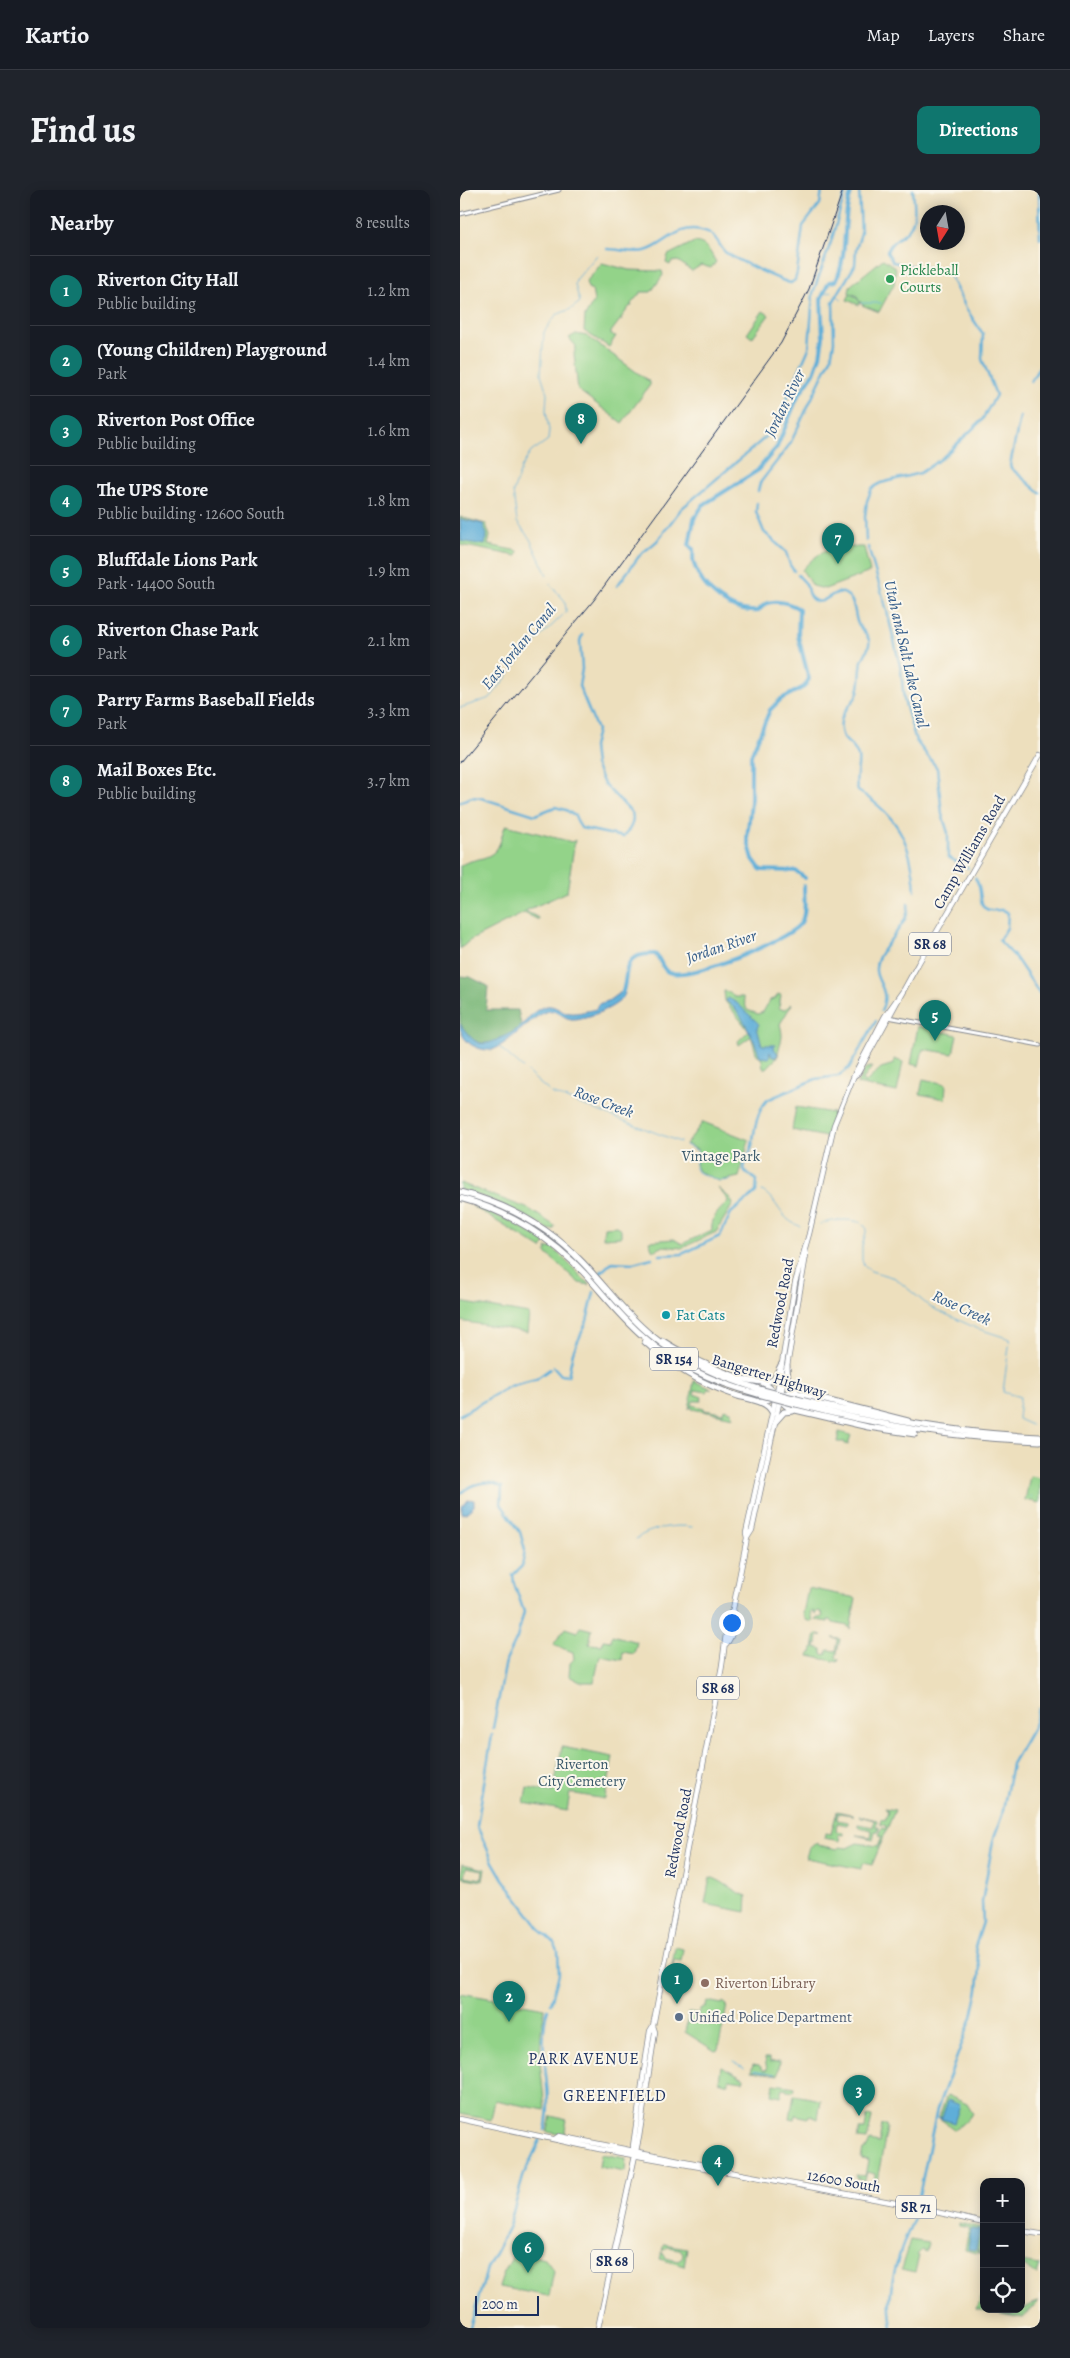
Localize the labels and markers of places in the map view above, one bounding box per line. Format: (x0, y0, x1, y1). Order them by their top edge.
place label: Pickleball Courts (900, 260, 959, 297)
marker: Pickleball Courts (884, 273, 896, 285)
pin: 8 (565, 403, 597, 444)
pin: 7 (822, 523, 854, 564)
pin: 5 (919, 1000, 951, 1041)
place label: Fat Cats (676, 1305, 725, 1325)
marker: Fat Cats (660, 1309, 672, 1321)
pin: 1 (661, 1963, 693, 2004)
place label: Riverton Library (715, 1973, 816, 1993)
marker: Riverton Library (699, 1977, 711, 1989)
pin: 2 (493, 1981, 525, 2022)
place label: Unified Police Department (689, 2007, 852, 2027)
marker: Unified Police Department (673, 2011, 685, 2023)
pin: 3 (843, 2075, 875, 2116)
pin: 4 (702, 2145, 734, 2186)
pin: 6 (512, 2232, 544, 2273)

